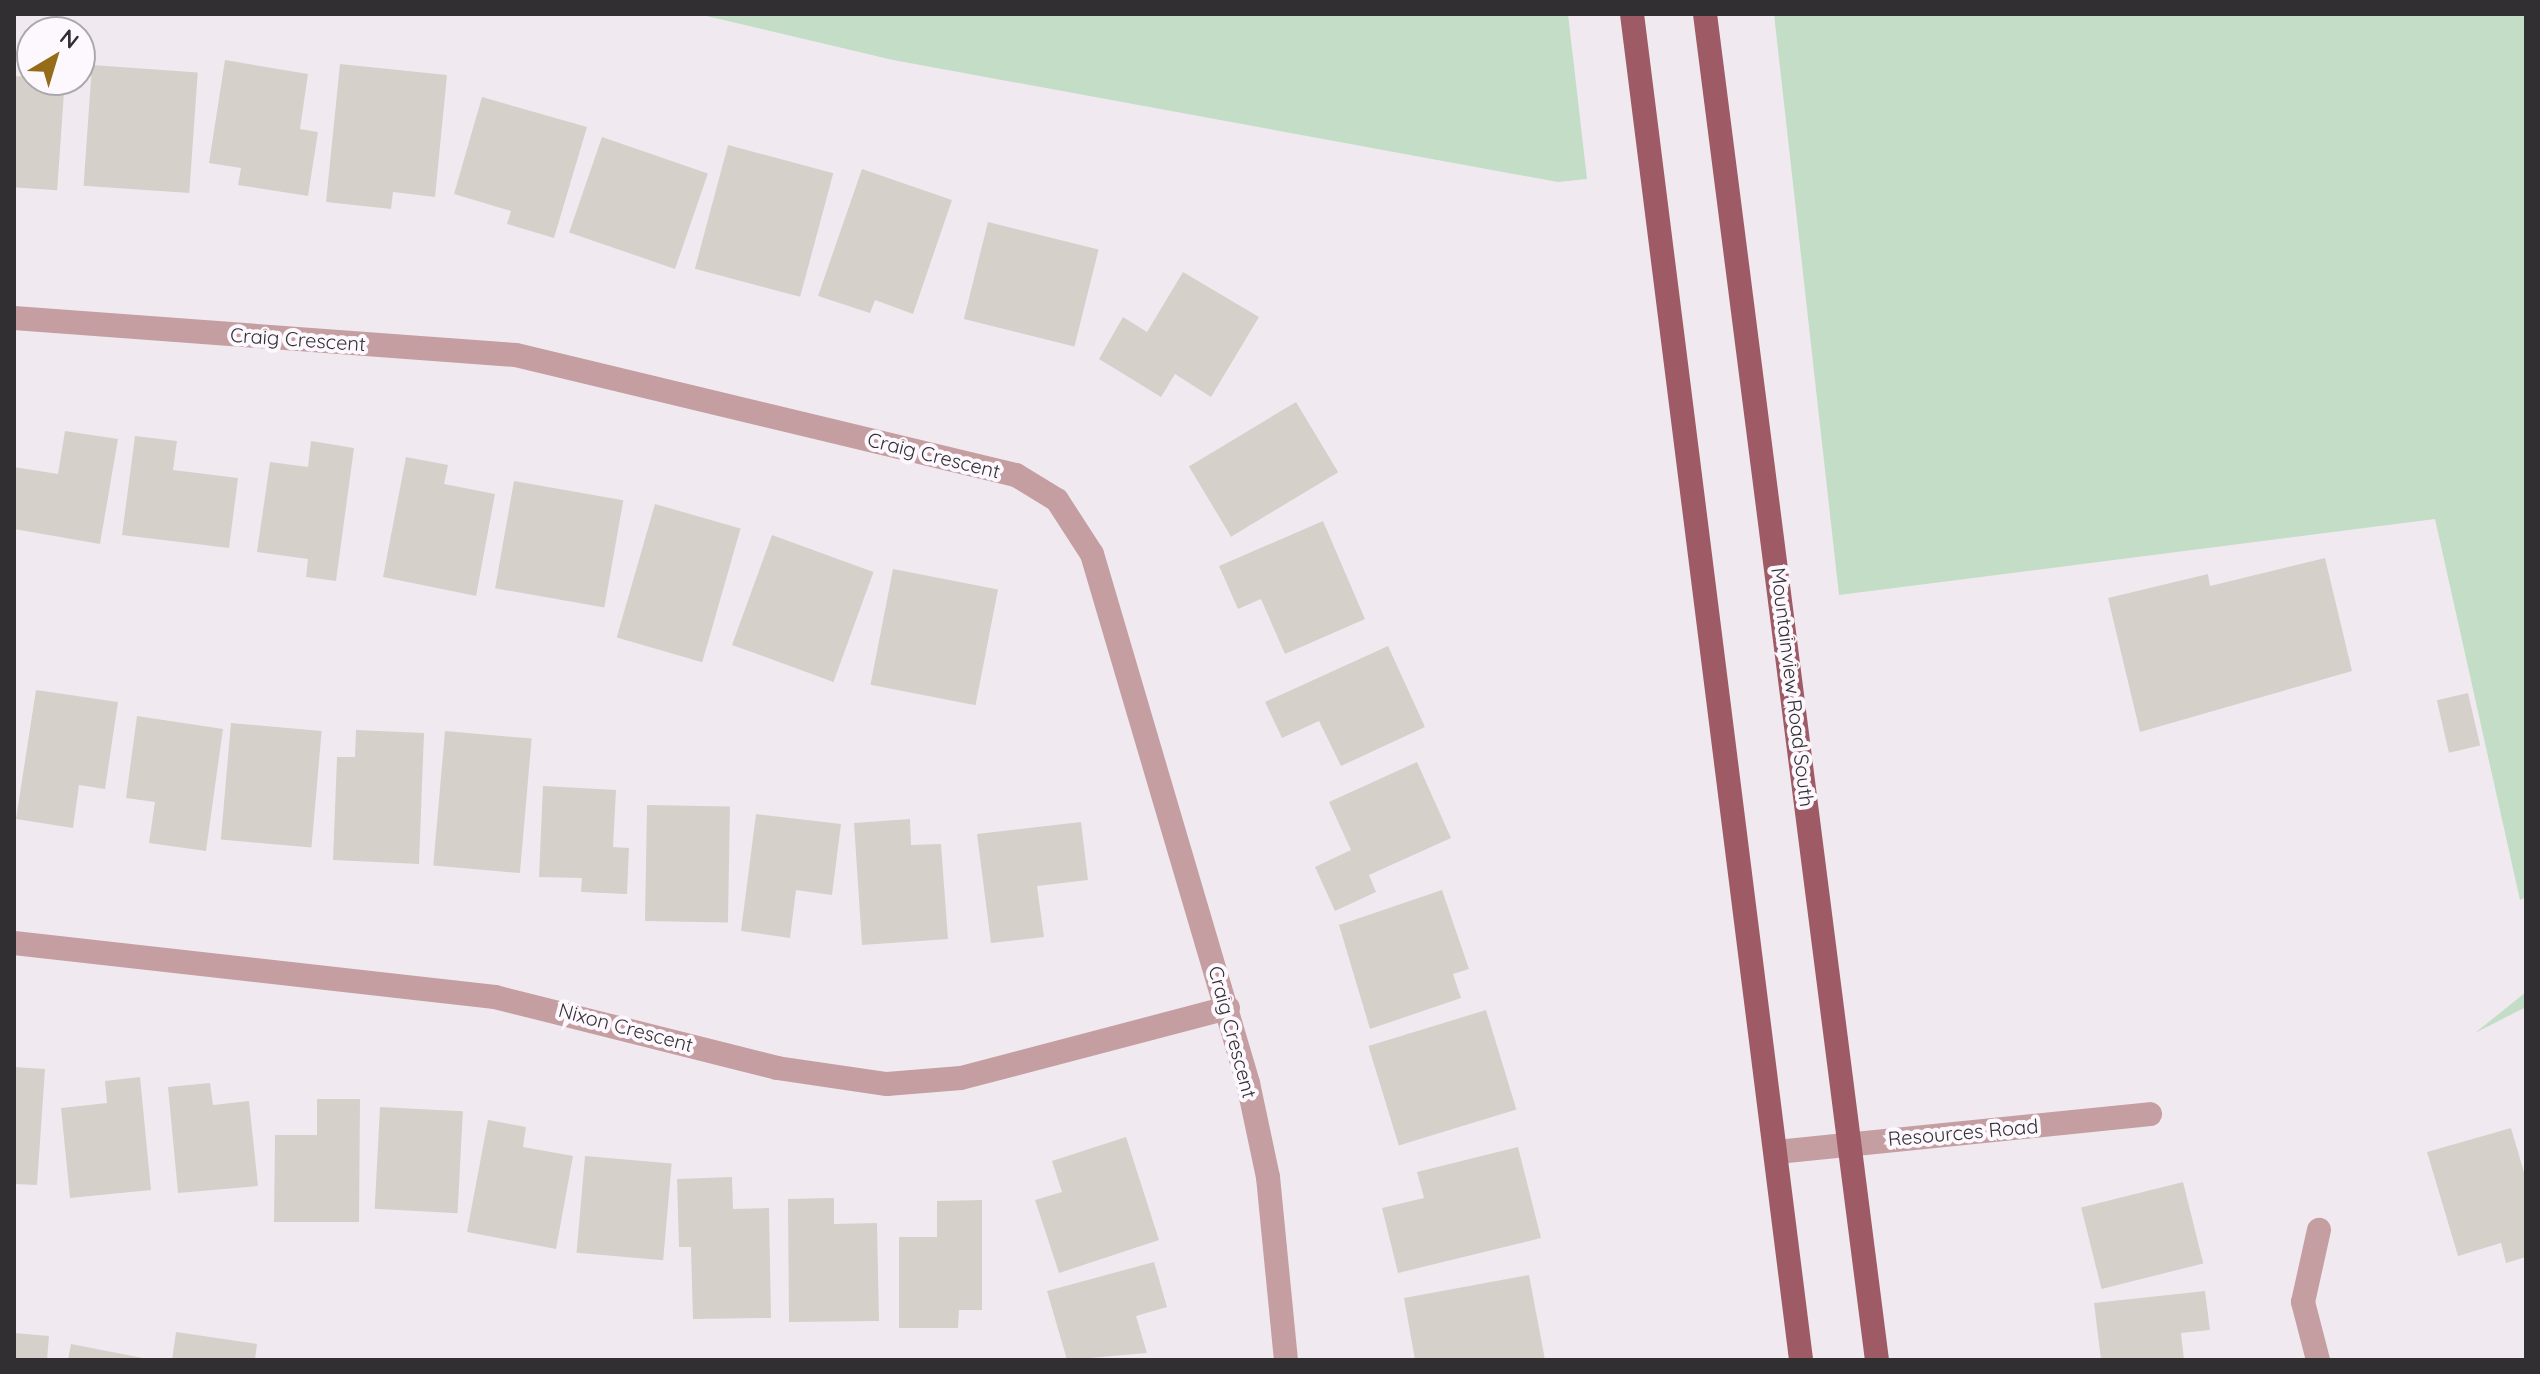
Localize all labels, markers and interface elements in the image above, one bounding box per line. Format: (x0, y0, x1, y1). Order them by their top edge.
north arrow (16, 16, 96, 96)
text: N (55, 23, 85, 55)
street label: Craig Crescent (229, 322, 367, 356)
street label: Craig Crescent (865, 427, 1003, 483)
street label: Mountainview Road South (1766, 566, 1820, 808)
street label: Craig Crescent (1204, 963, 1262, 1101)
street label: Nixon Crescent (556, 997, 696, 1057)
street label: Resources Road (1887, 1113, 2039, 1151)

